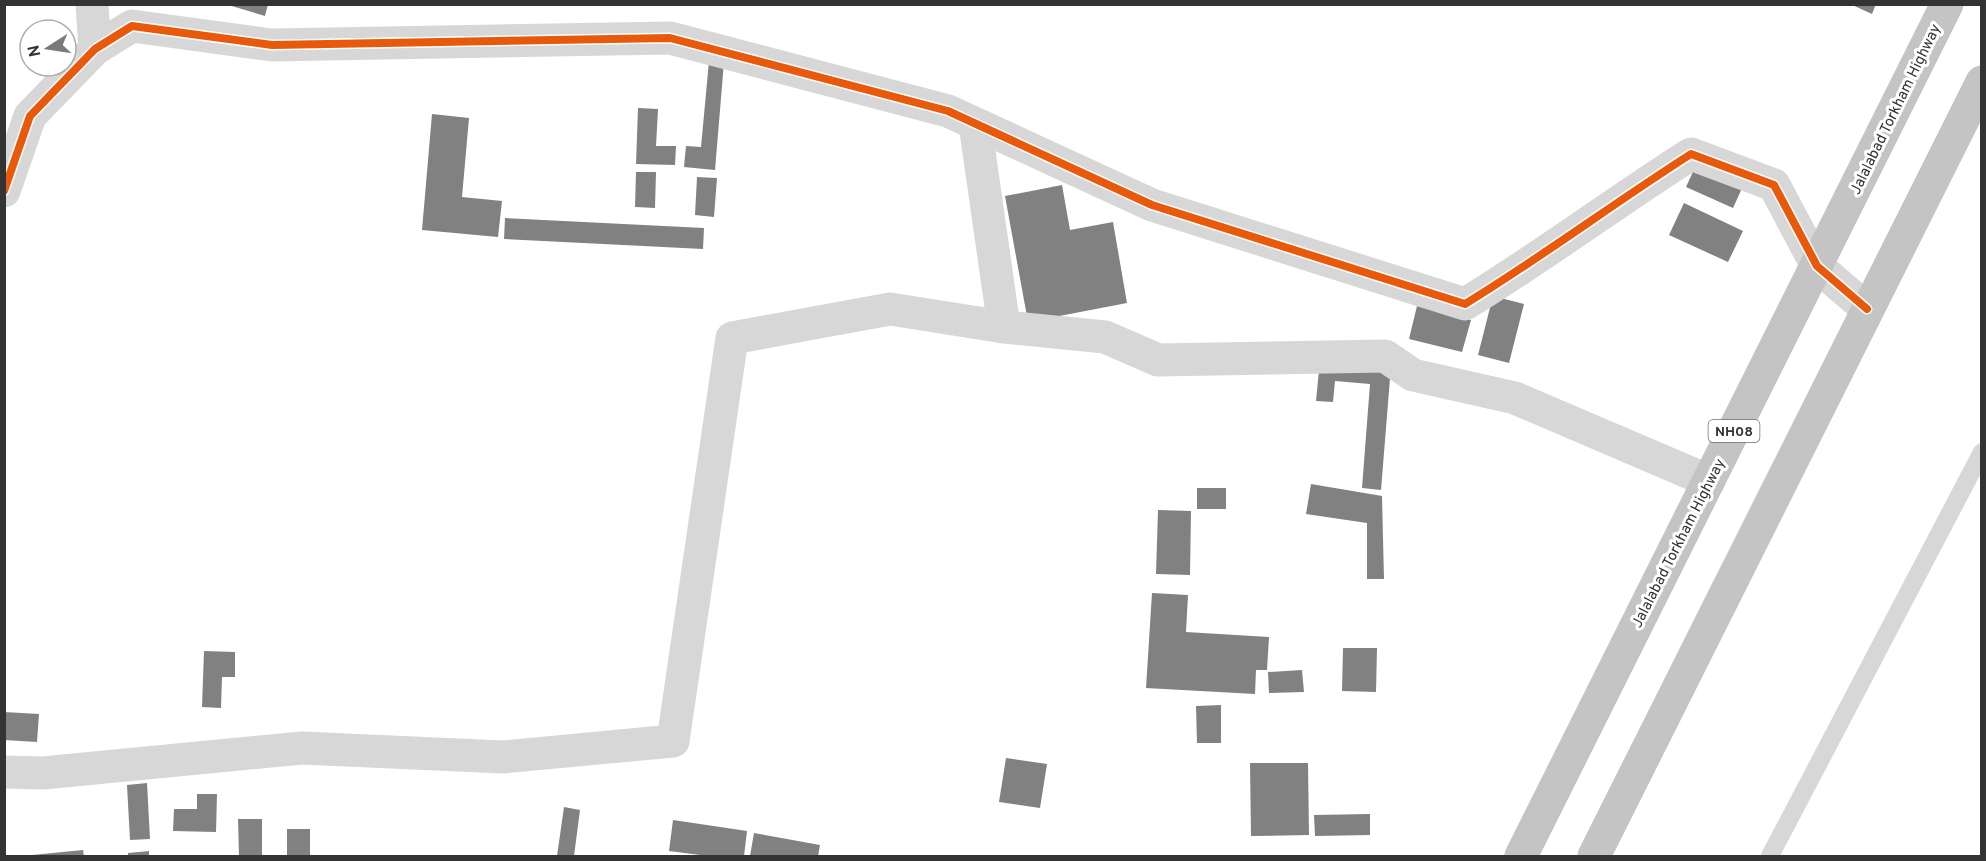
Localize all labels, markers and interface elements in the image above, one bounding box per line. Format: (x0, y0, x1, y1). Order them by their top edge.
north arrow (18, 18, 78, 78)
street label: Jalalabad Torkham Highway (1847, 21, 1946, 198)
text: N (24, 43, 46, 58)
road number: NH08 (1708, 420, 1760, 442)
street label: Jalalabad Torkham Highway (1628, 456, 1730, 632)

